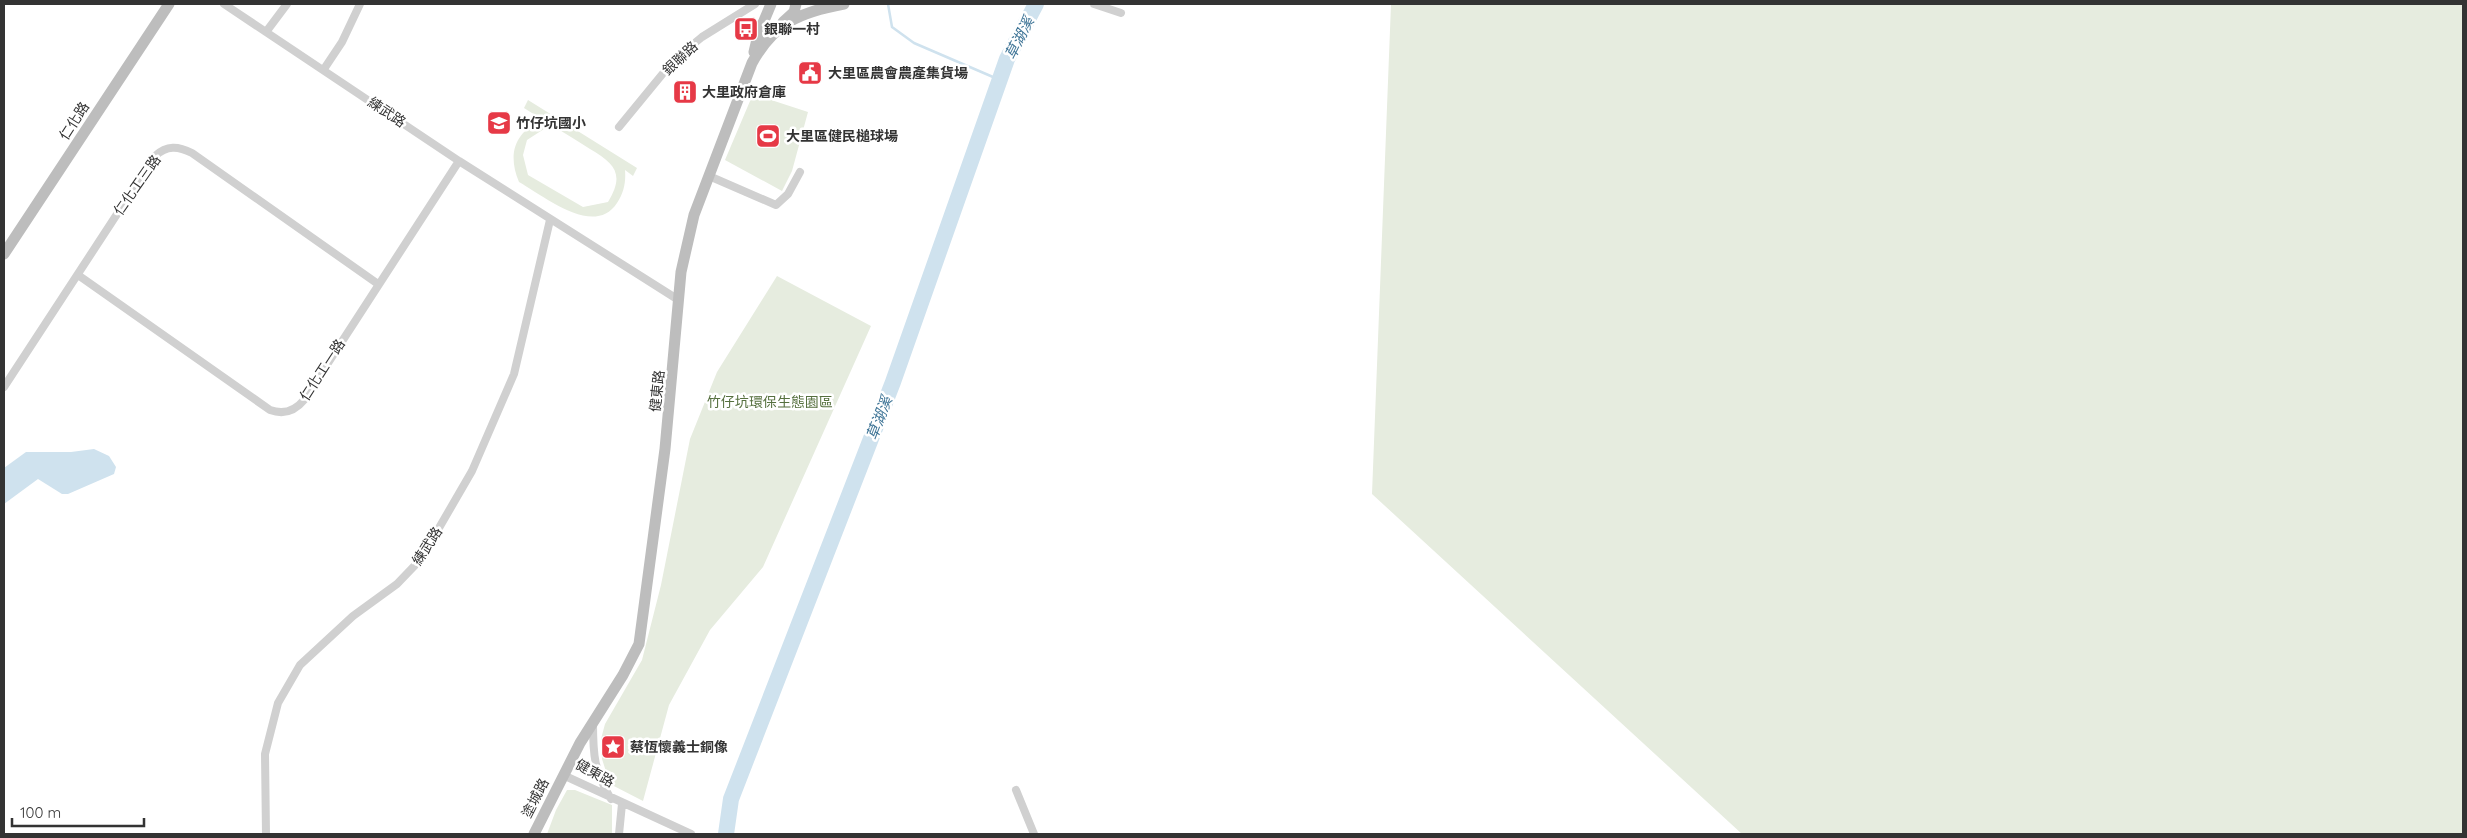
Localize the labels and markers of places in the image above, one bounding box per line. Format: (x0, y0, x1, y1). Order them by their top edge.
bus stop icon: 銀聯一村 (733, 16, 759, 42)
place label: 銀聯一村 (764, 20, 820, 38)
public building icon: 大里區農會農產集貨場 (797, 60, 823, 86)
place label: 大里區農會農產集貨場 (828, 64, 968, 82)
building icon: 大里政府倉庫 (672, 79, 698, 105)
place label: 大里政府倉庫 (702, 83, 786, 101)
school or university icon: 竹仔坑國小 (486, 110, 512, 136)
place label: 竹仔坑國小 (516, 114, 586, 132)
sports icon: 大里區健民槌球場 (755, 123, 781, 149)
place label: 大里區健民槌球場 (786, 127, 898, 145)
place icon: 蔡恆懷義士銅像 (600, 734, 626, 760)
place label: 蔡恆懷義士銅像 (630, 738, 728, 756)

